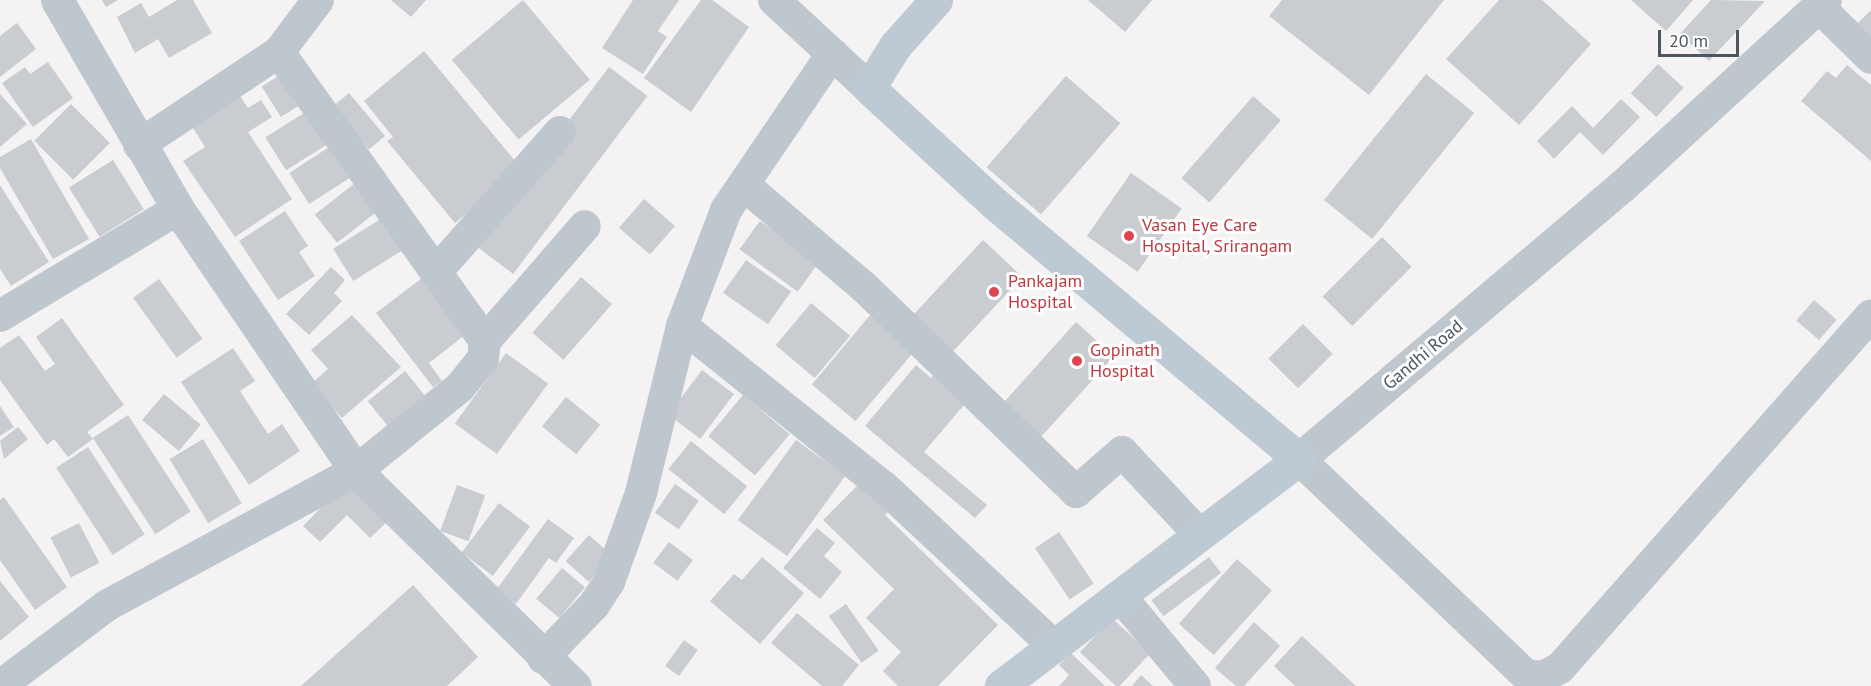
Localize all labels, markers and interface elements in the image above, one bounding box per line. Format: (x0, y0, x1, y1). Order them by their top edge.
scale bar (1661, 18, 1742, 56)
text: 20 m (1669, 29, 1708, 52)
place label: Vasan Eye Care Hospital, Srirangam (1142, 215, 1294, 258)
marker: Vasan Eye Care Hospital, Srirangam (1120, 227, 1138, 245)
place label: Pankajam Hospital (1008, 271, 1082, 314)
marker: Pankajam Hospital (985, 283, 1003, 301)
street label: Gandhi Road (1379, 316, 1467, 394)
place label: Gopinath Hospital (1090, 340, 1160, 382)
marker: Gopinath Hospital (1068, 352, 1086, 370)

